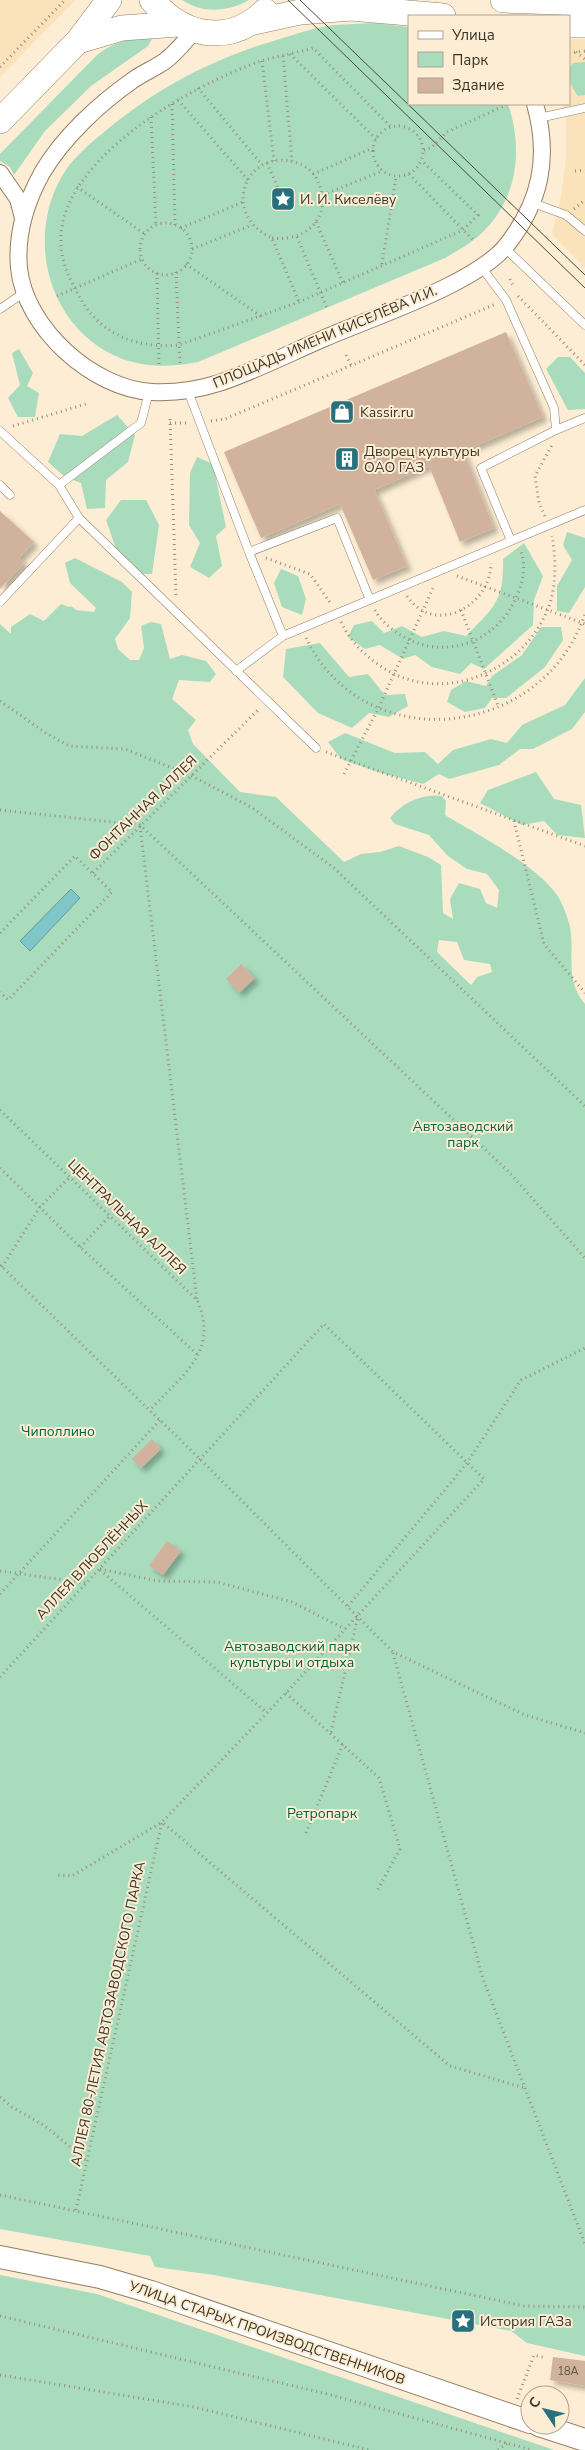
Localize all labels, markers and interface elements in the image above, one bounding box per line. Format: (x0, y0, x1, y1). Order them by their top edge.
legend (408, 15, 570, 105)
text: Улица (451, 25, 495, 45)
text: Парк (452, 50, 488, 70)
text: Здание (452, 75, 504, 95)
place icon: И. И. Киселёву (270, 186, 296, 212)
place label: И. И. Киселёву (300, 190, 397, 209)
street label: ПЛОЩАДЬ ИМЕНИ КИСЕЛЁВА И.И. (210, 281, 440, 393)
shop icon: Kassir.ru (329, 399, 355, 425)
place label: Kassir.ru (360, 403, 414, 422)
place label: Дворец культуры ОАО ГАЗ (364, 442, 480, 477)
building icon: Дворец культуры ОАО ГАЗ (334, 446, 360, 472)
street label: ФОНТАННАЯ АЛЛЕЯ (85, 751, 201, 865)
park label: Автозаводский парк (413, 1117, 513, 1152)
street label: ЦЕНТРАЛЬНАЯ АЛЛЕЯ (63, 1155, 191, 1279)
park label: Чиполлино (21, 1422, 95, 1441)
street label: АЛЛЕЯ ВЛЮБЛЁННЫХ (32, 1496, 152, 1624)
park label: Автозаводский парк культуры и отдыха (224, 1637, 361, 1672)
park label: Ретропарк (287, 1804, 358, 1823)
street label: АЛЛЕЯ 80-ЛЕТИЯ АВТОЗАВОДСКОГО ПАРКА (66, 1860, 150, 2168)
street label: УЛИЦА СТАРЫХ ПРОИЗВОДСТВЕННИКОВ (125, 2276, 408, 2389)
place icon: История ГАЗа (450, 2308, 476, 2334)
place label: История ГАЗа (480, 2312, 572, 2331)
house number: 18А (557, 2364, 579, 2379)
north arrow (520, 2385, 570, 2435)
text: С (524, 2393, 546, 2412)

